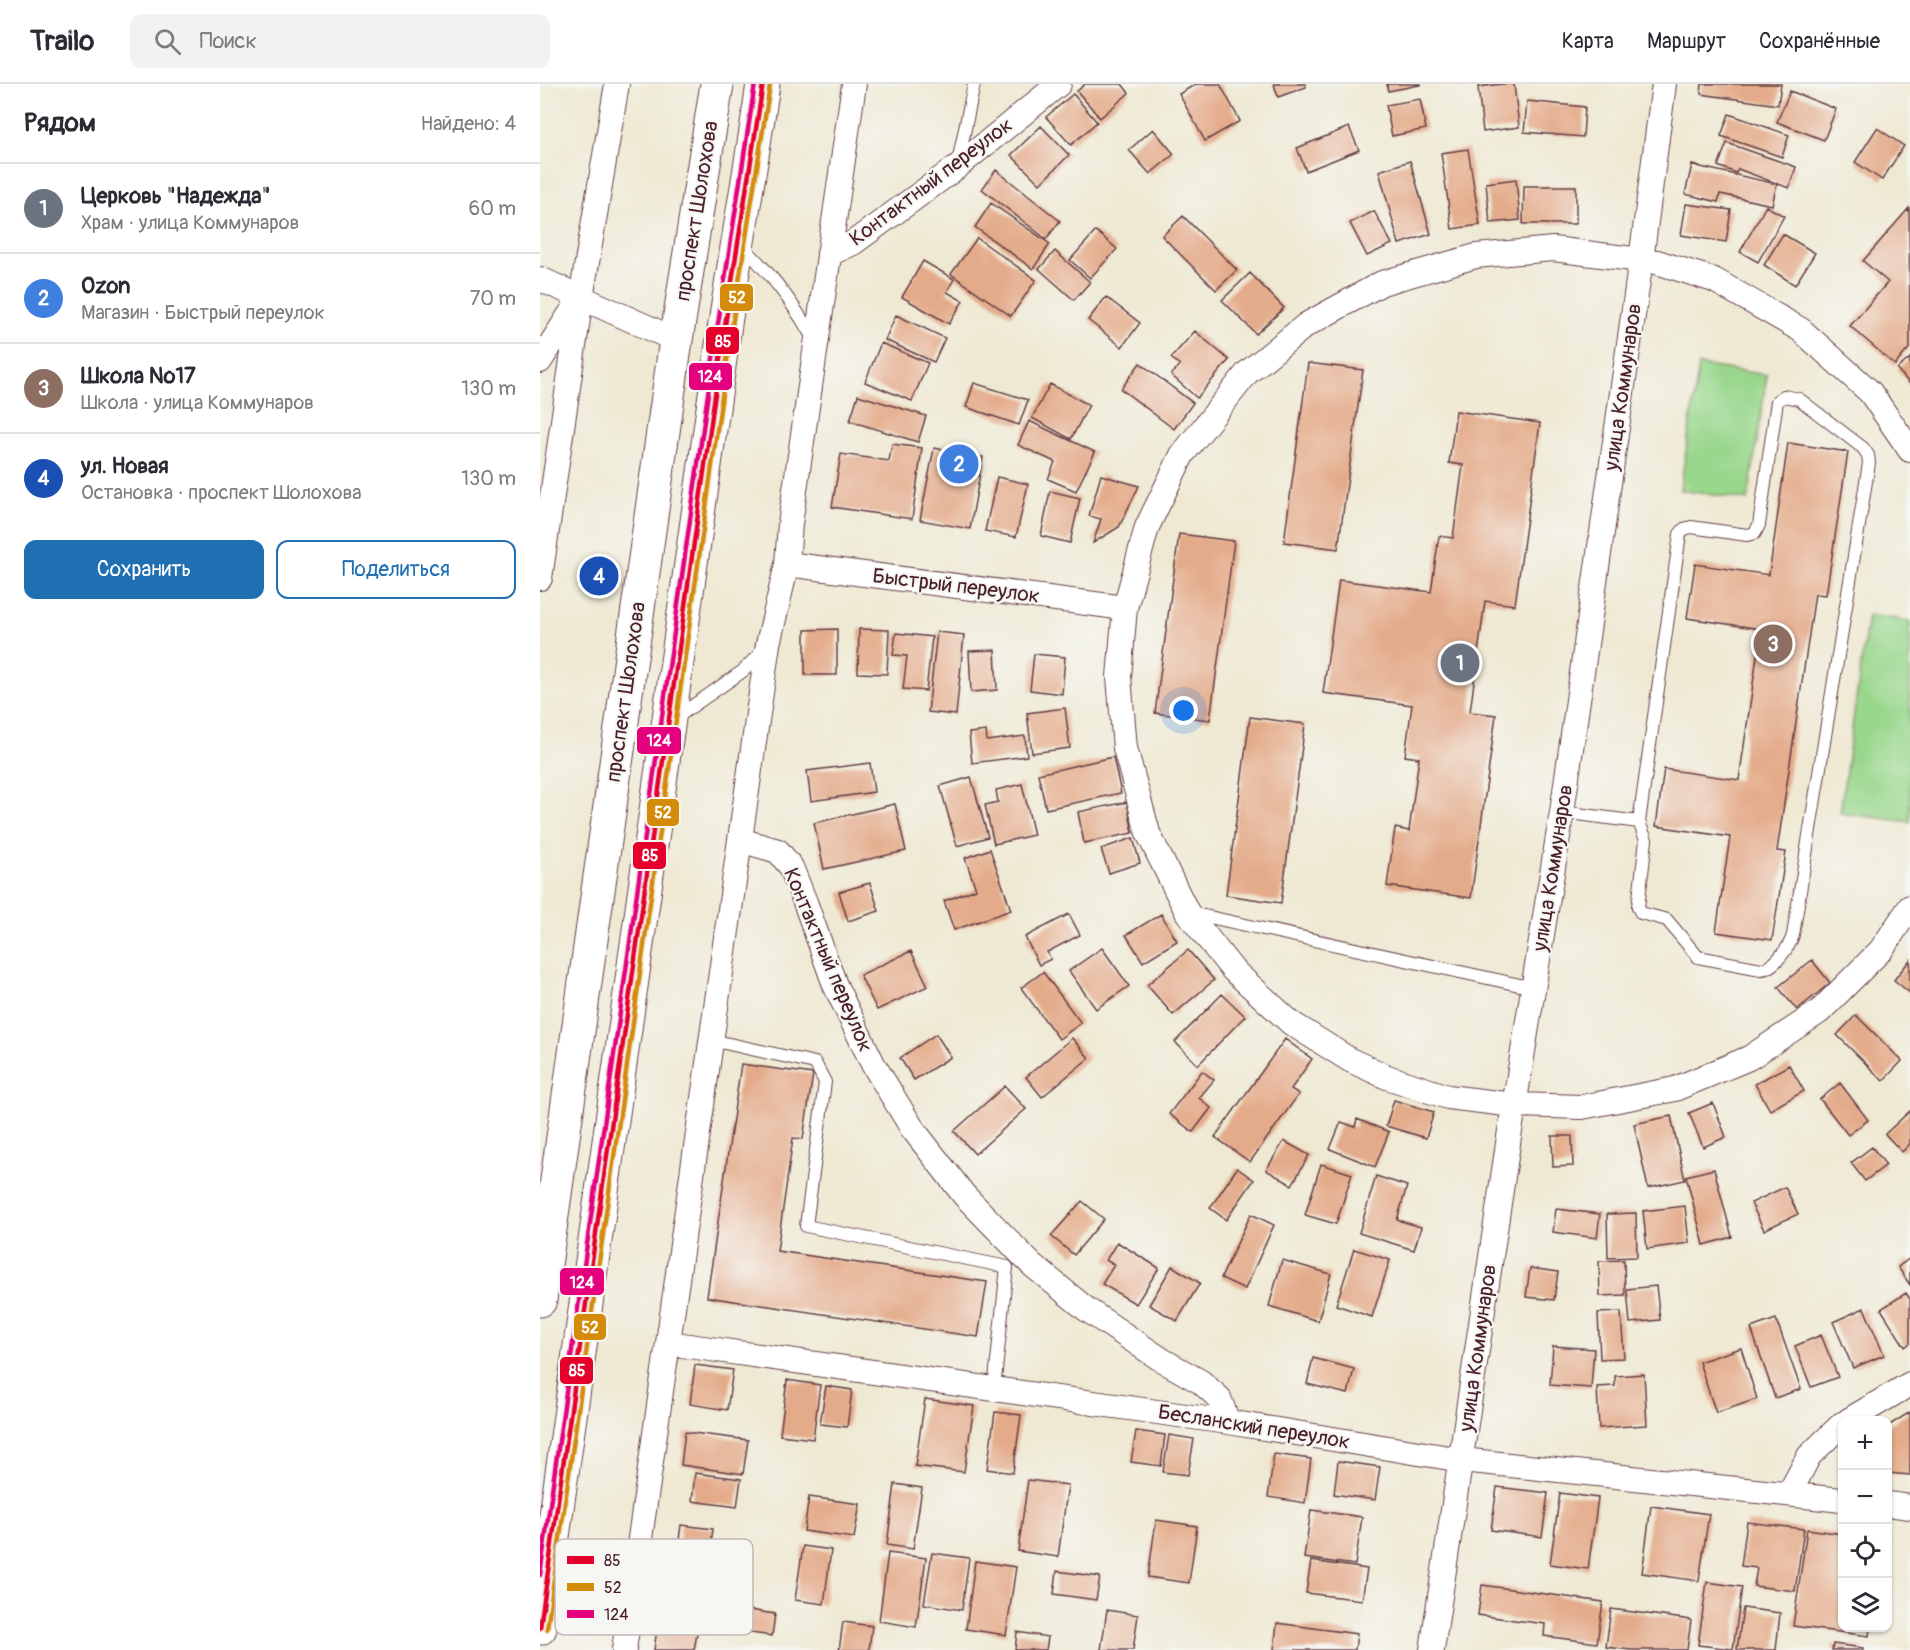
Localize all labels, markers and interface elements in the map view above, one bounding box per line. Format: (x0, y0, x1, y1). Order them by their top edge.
search box (130, 14, 550, 68)
text: Trailo (30, 24, 94, 59)
icon: search (151, 25, 184, 58)
text: Поиск (199, 27, 257, 55)
text: Карта (1562, 28, 1614, 55)
text: Маршрут (1647, 28, 1726, 55)
text: Сохранённые (1759, 28, 1880, 55)
text: Рядом (24, 107, 96, 139)
text: Найдено: 4 (421, 111, 516, 136)
street label: Контактный переулок (844, 112, 1018, 252)
street label: проспект Шолохова (669, 119, 725, 303)
text: Церковь "Надежда" (81, 182, 270, 210)
text: 1 (40, 196, 47, 221)
text: 60 m (469, 196, 516, 221)
text: Храм · улица Коммунаров (81, 210, 299, 235)
text: Ozon (81, 272, 130, 300)
line badge: 52 (719, 283, 754, 312)
text: 2 (38, 286, 49, 311)
text: 70 m (470, 286, 516, 311)
text: 52 (728, 288, 746, 308)
text: Магазин · Быстрый переулок (81, 300, 325, 325)
street label: улица Коммунаров (1598, 302, 1648, 473)
line badge: 85 (705, 326, 740, 355)
text: 85 (715, 332, 732, 352)
text: Школа №17 (81, 362, 196, 390)
line badge: 124 (688, 362, 733, 391)
text: 124 (698, 367, 723, 387)
text: 3 (38, 376, 49, 401)
text: 130 m (461, 376, 516, 401)
text: Школа · улица Коммунаров (81, 390, 314, 415)
pin: 2 (940, 442, 978, 487)
text: ул. Новая (81, 452, 169, 480)
text: 4 (38, 466, 49, 491)
text: 130 m (461, 466, 516, 491)
text: Остановка · проспект Шолохова (81, 480, 362, 505)
button: Сохранить (24, 540, 264, 599)
button: Поделиться (276, 540, 516, 599)
pin: 4 (580, 554, 618, 598)
street label: Быстрый переулок (871, 562, 1041, 610)
street label: проспект Шолохова (600, 600, 652, 784)
pin: 3 (1754, 622, 1792, 666)
pin: 1 (1440, 640, 1480, 686)
your location (1169, 696, 1198, 725)
line badge: 124 (636, 726, 682, 755)
text: 124 (647, 731, 672, 751)
street label: улица Коммунаров (1526, 783, 1580, 954)
line badge: 52 (646, 798, 680, 827)
text: 52 (654, 803, 672, 823)
line badge: 85 (632, 841, 667, 870)
text: 85 (642, 846, 659, 866)
street label: Контактный переулок (777, 864, 879, 1056)
street label: улица Коммунаров (1453, 1263, 1503, 1434)
line badge: 124 (559, 1267, 605, 1296)
text: 124 (570, 1273, 595, 1293)
line badge: 52 (573, 1313, 607, 1341)
text: 52 (581, 1318, 599, 1338)
line badge: 85 (559, 1356, 594, 1385)
text: 85 (569, 1361, 586, 1381)
street label: Бесланский переулок (1156, 1399, 1352, 1456)
map controls (1838, 1416, 1892, 1632)
button: + (1838, 1416, 1892, 1470)
button: − (1838, 1470, 1892, 1524)
button: locate (1838, 1524, 1892, 1578)
legend (555, 1539, 753, 1635)
text: 85 (604, 1551, 621, 1571)
text: 52 (604, 1578, 622, 1598)
button: layers (1838, 1578, 1892, 1632)
text: 124 (604, 1605, 628, 1625)

